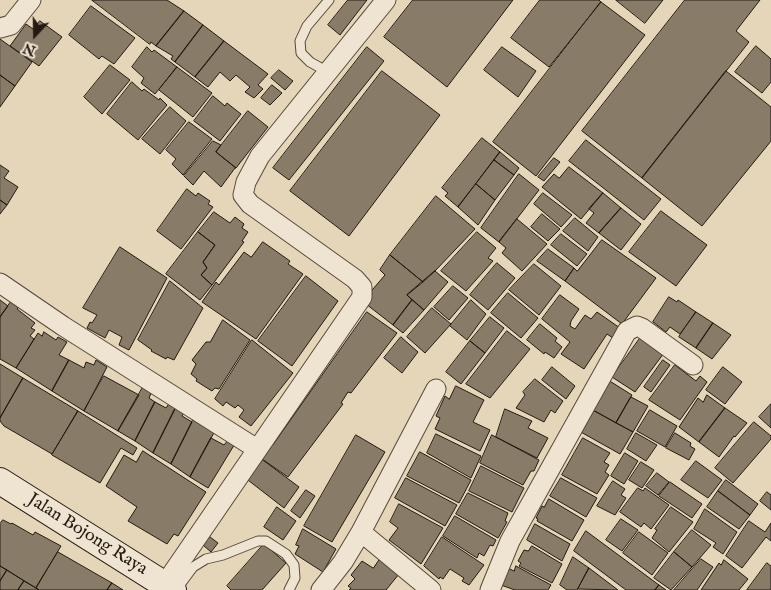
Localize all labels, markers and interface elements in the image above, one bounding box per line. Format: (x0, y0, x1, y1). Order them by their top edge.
north arrow (10, 10, 60, 60)
text: N (21, 38, 39, 60)
street label: Jalan Bojong Raya (23, 489, 151, 581)

